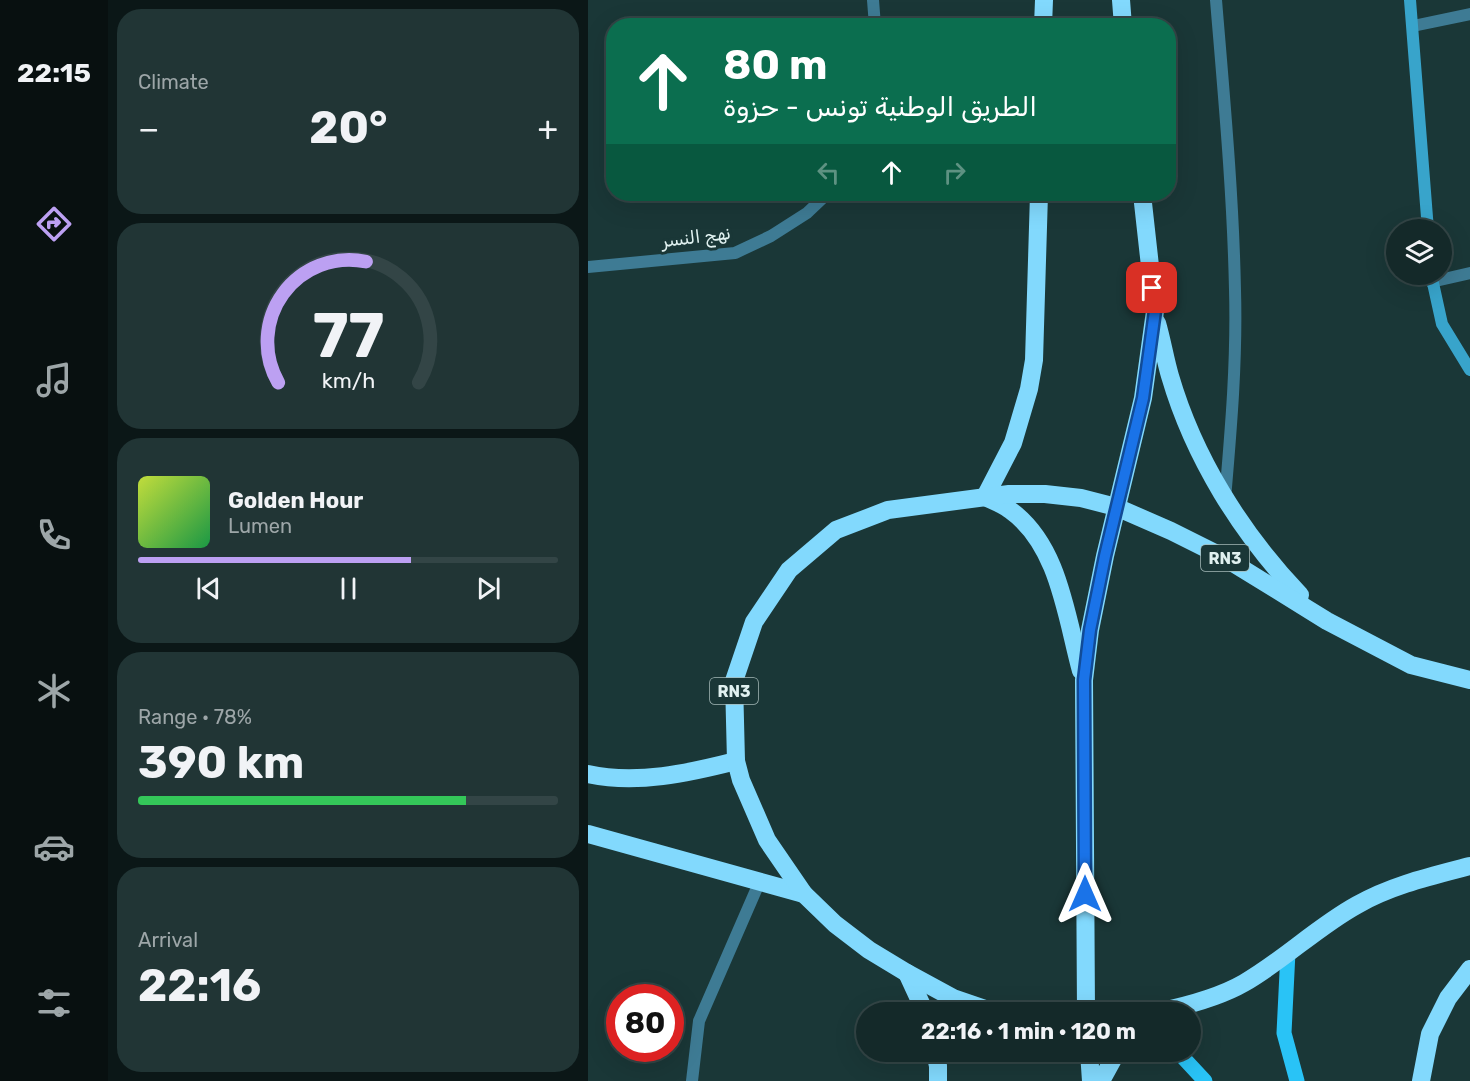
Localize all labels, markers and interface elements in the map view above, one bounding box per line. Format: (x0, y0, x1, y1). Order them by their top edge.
text: 80 m (723, 40, 827, 90)
icon: ahead (624, 42, 702, 120)
text: 22:15 (17, 57, 91, 89)
text: Climate (138, 70, 209, 94)
text: الطريق الوطنية تونس - حزوة (723, 91, 1037, 123)
text: 20° (309, 101, 388, 154)
text: − (138, 109, 159, 148)
text: + (537, 109, 558, 148)
icon: left (812, 156, 845, 189)
icon: ahead (875, 156, 908, 189)
icon: right (938, 156, 971, 189)
icon: directions (33, 203, 75, 245)
map controls (1386, 219, 1452, 285)
button: layers (1386, 219, 1452, 285)
street label: نهج النسر (659, 222, 732, 253)
pin (1126, 262, 1177, 313)
icon: arrive (1135, 271, 1168, 304)
text: 77 (312, 299, 384, 373)
icon: music (33, 359, 75, 401)
text: km/h (321, 369, 375, 394)
text: Golden Hour (228, 487, 363, 514)
icon: phone (33, 514, 75, 556)
text: Lumen (228, 514, 292, 538)
road number: RN3 (1201, 545, 1249, 571)
icon: previous (192, 572, 225, 605)
icon: pause (332, 572, 365, 605)
icon: next (472, 572, 505, 605)
icon: climate (33, 670, 75, 712)
road number: RN3 (710, 678, 758, 704)
text: Range · 78% (138, 705, 252, 729)
text: 390 km (138, 736, 304, 789)
icon: car (33, 826, 75, 868)
position arrow (1053, 862, 1117, 926)
text: Arrival (138, 928, 198, 952)
text: 22:16 (138, 959, 261, 1012)
icon: filters (33, 982, 75, 1024)
speed limit sign: 80 (606, 984, 684, 1062)
text: 22:16 · 1 min · 120 m (921, 1018, 1136, 1045)

